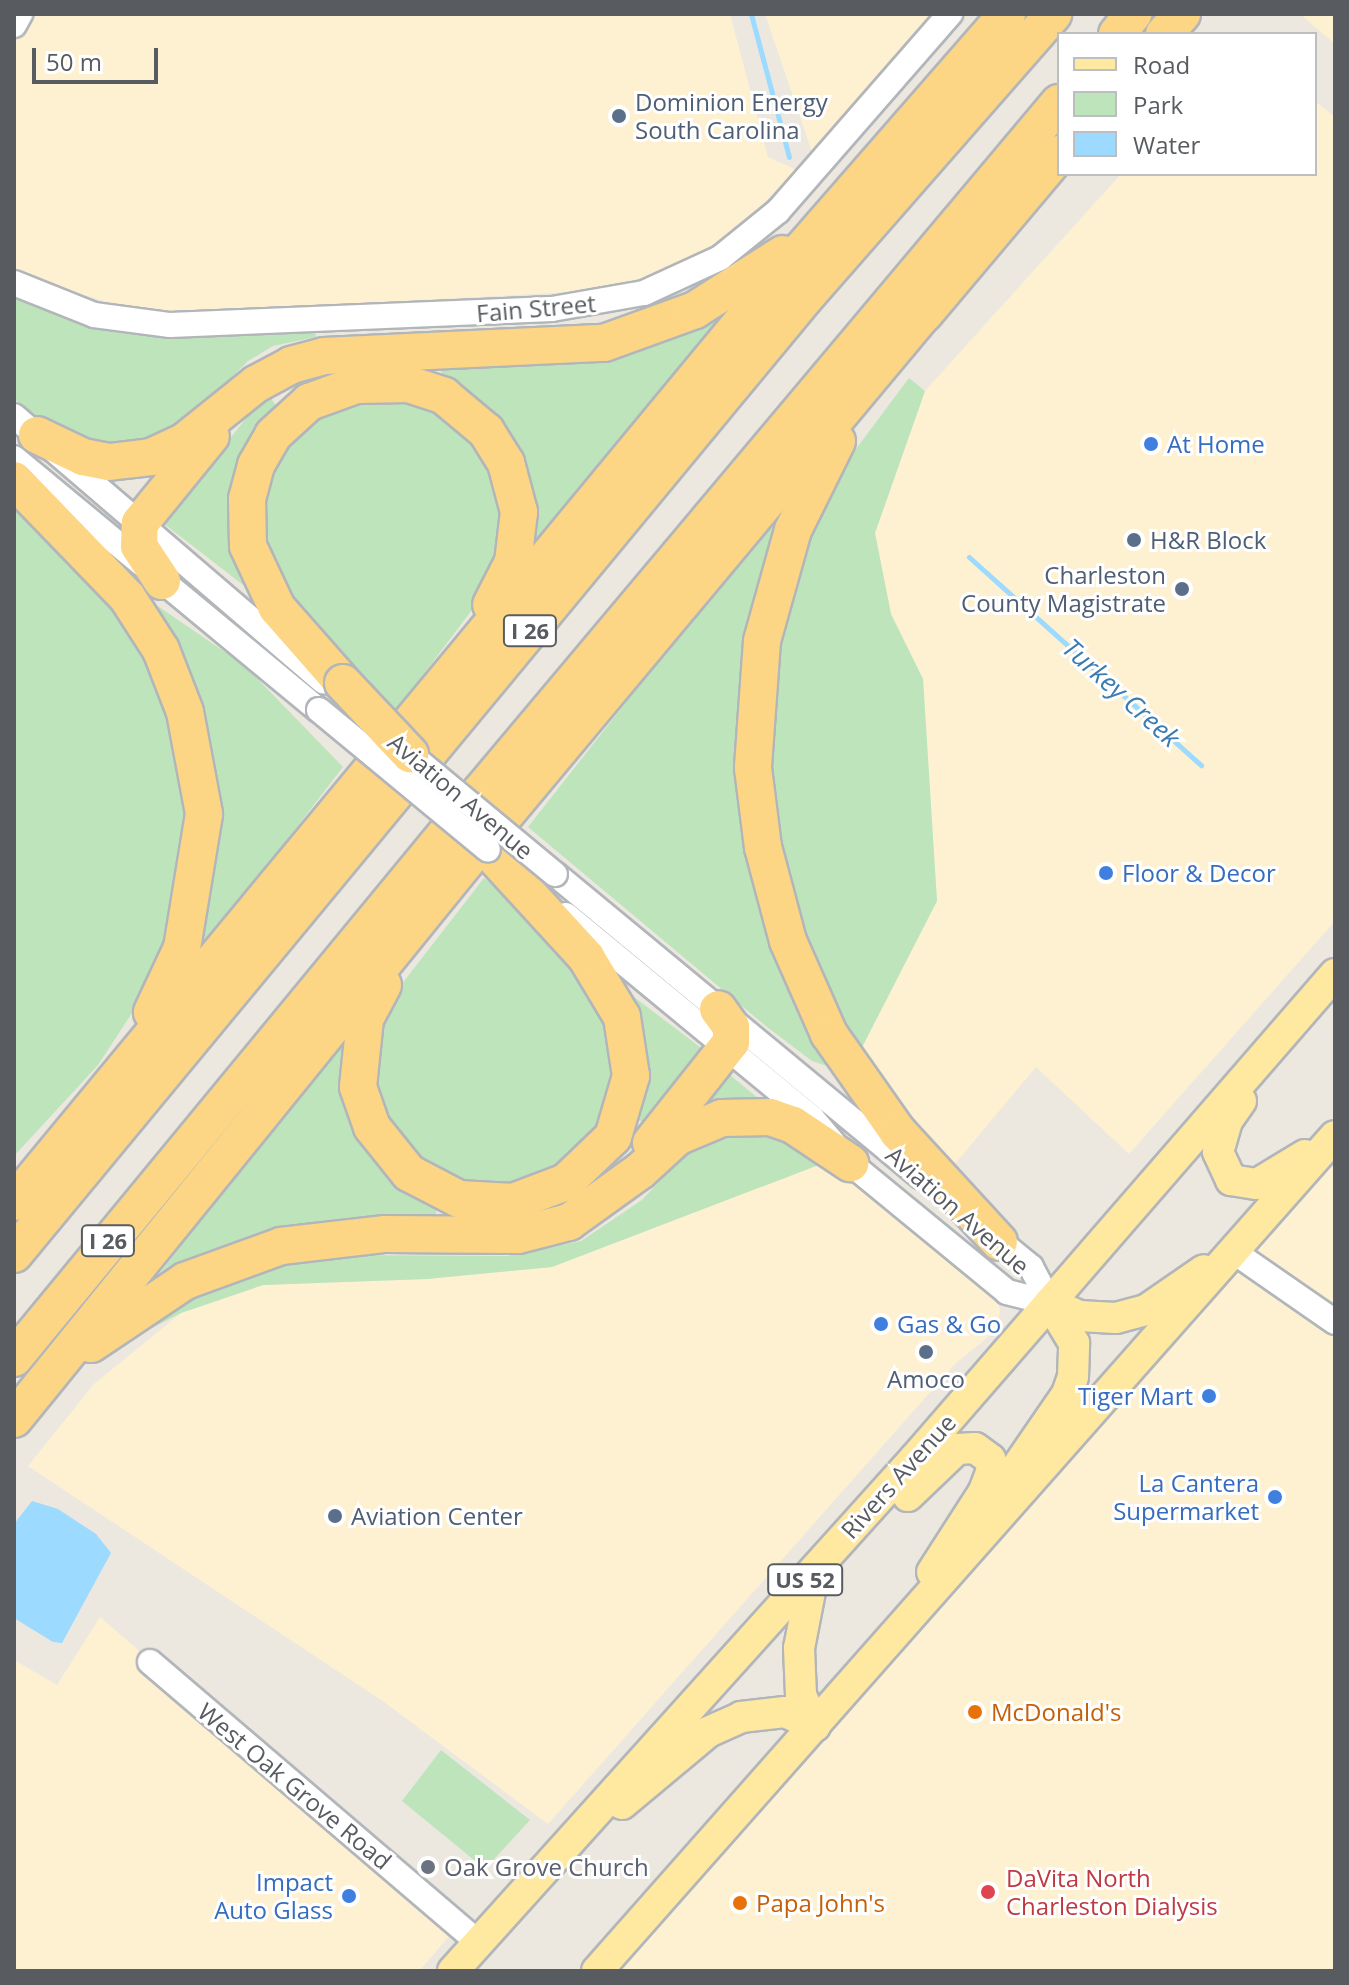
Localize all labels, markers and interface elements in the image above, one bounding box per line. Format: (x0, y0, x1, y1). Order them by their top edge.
scale bar (36, 32, 162, 82)
legend (1057, 32, 1317, 176)
text: 50 m (46, 45, 102, 78)
text: Road (1133, 48, 1190, 81)
place label: Dominion Energy South Carolina (635, 88, 828, 144)
text: Park (1133, 88, 1183, 121)
marker: Dominion Energy South Carolina (610, 107, 628, 125)
text: Water (1133, 128, 1200, 161)
street label: Fain Street (475, 288, 597, 328)
place label: At Home (1167, 430, 1265, 458)
marker: At Home (1142, 435, 1160, 453)
place label: H&R Block (1150, 526, 1266, 554)
marker: H&R Block (1125, 531, 1143, 549)
place label: Charleston County Magistrate (961, 561, 1166, 617)
marker: Charleston County Magistrate (1173, 580, 1191, 598)
road number: I 26 (502, 613, 558, 649)
water label: Turkey Creek (1056, 632, 1186, 754)
street label: Aviation Avenue (383, 727, 539, 865)
place label: Floor & Decor (1122, 859, 1276, 887)
marker: Floor & Decor (1097, 864, 1115, 882)
street label: Aviation Avenue (881, 1140, 1035, 1280)
road number: I 26 (80, 1223, 136, 1259)
place label: Gas & Go (897, 1310, 1001, 1338)
marker: Gas & Go (872, 1315, 890, 1333)
marker: Amoco (917, 1343, 935, 1361)
place label: Amoco (887, 1365, 965, 1393)
place label: Tiger Mart (1078, 1382, 1193, 1410)
marker: Tiger Mart (1200, 1387, 1218, 1405)
street label: Rivers Avenue (835, 1408, 961, 1544)
place label: La Cantera Supermarket (1113, 1469, 1259, 1525)
marker: La Cantera Supermarket (1266, 1488, 1284, 1506)
place label: Aviation Center (351, 1502, 523, 1530)
marker: Aviation Center (326, 1507, 344, 1525)
road number: US 52 (767, 1562, 843, 1598)
street label: West Oak Grove Road (193, 1697, 397, 1875)
place label: McDonald's (991, 1698, 1121, 1726)
marker: McDonald's (966, 1703, 984, 1721)
place label: Oak Grove Church (444, 1853, 649, 1881)
marker: Oak Grove Church (419, 1858, 437, 1876)
place label: DaVita North Charleston Dialysis (1006, 1864, 1218, 1920)
place label: Impact Auto Glass (214, 1868, 333, 1924)
marker: DaVita North Charleston Dialysis (977, 1881, 999, 1903)
marker: Impact Auto Glass (340, 1887, 358, 1905)
place label: Papa John's (756, 1889, 885, 1917)
marker: Papa John's (731, 1894, 749, 1912)

